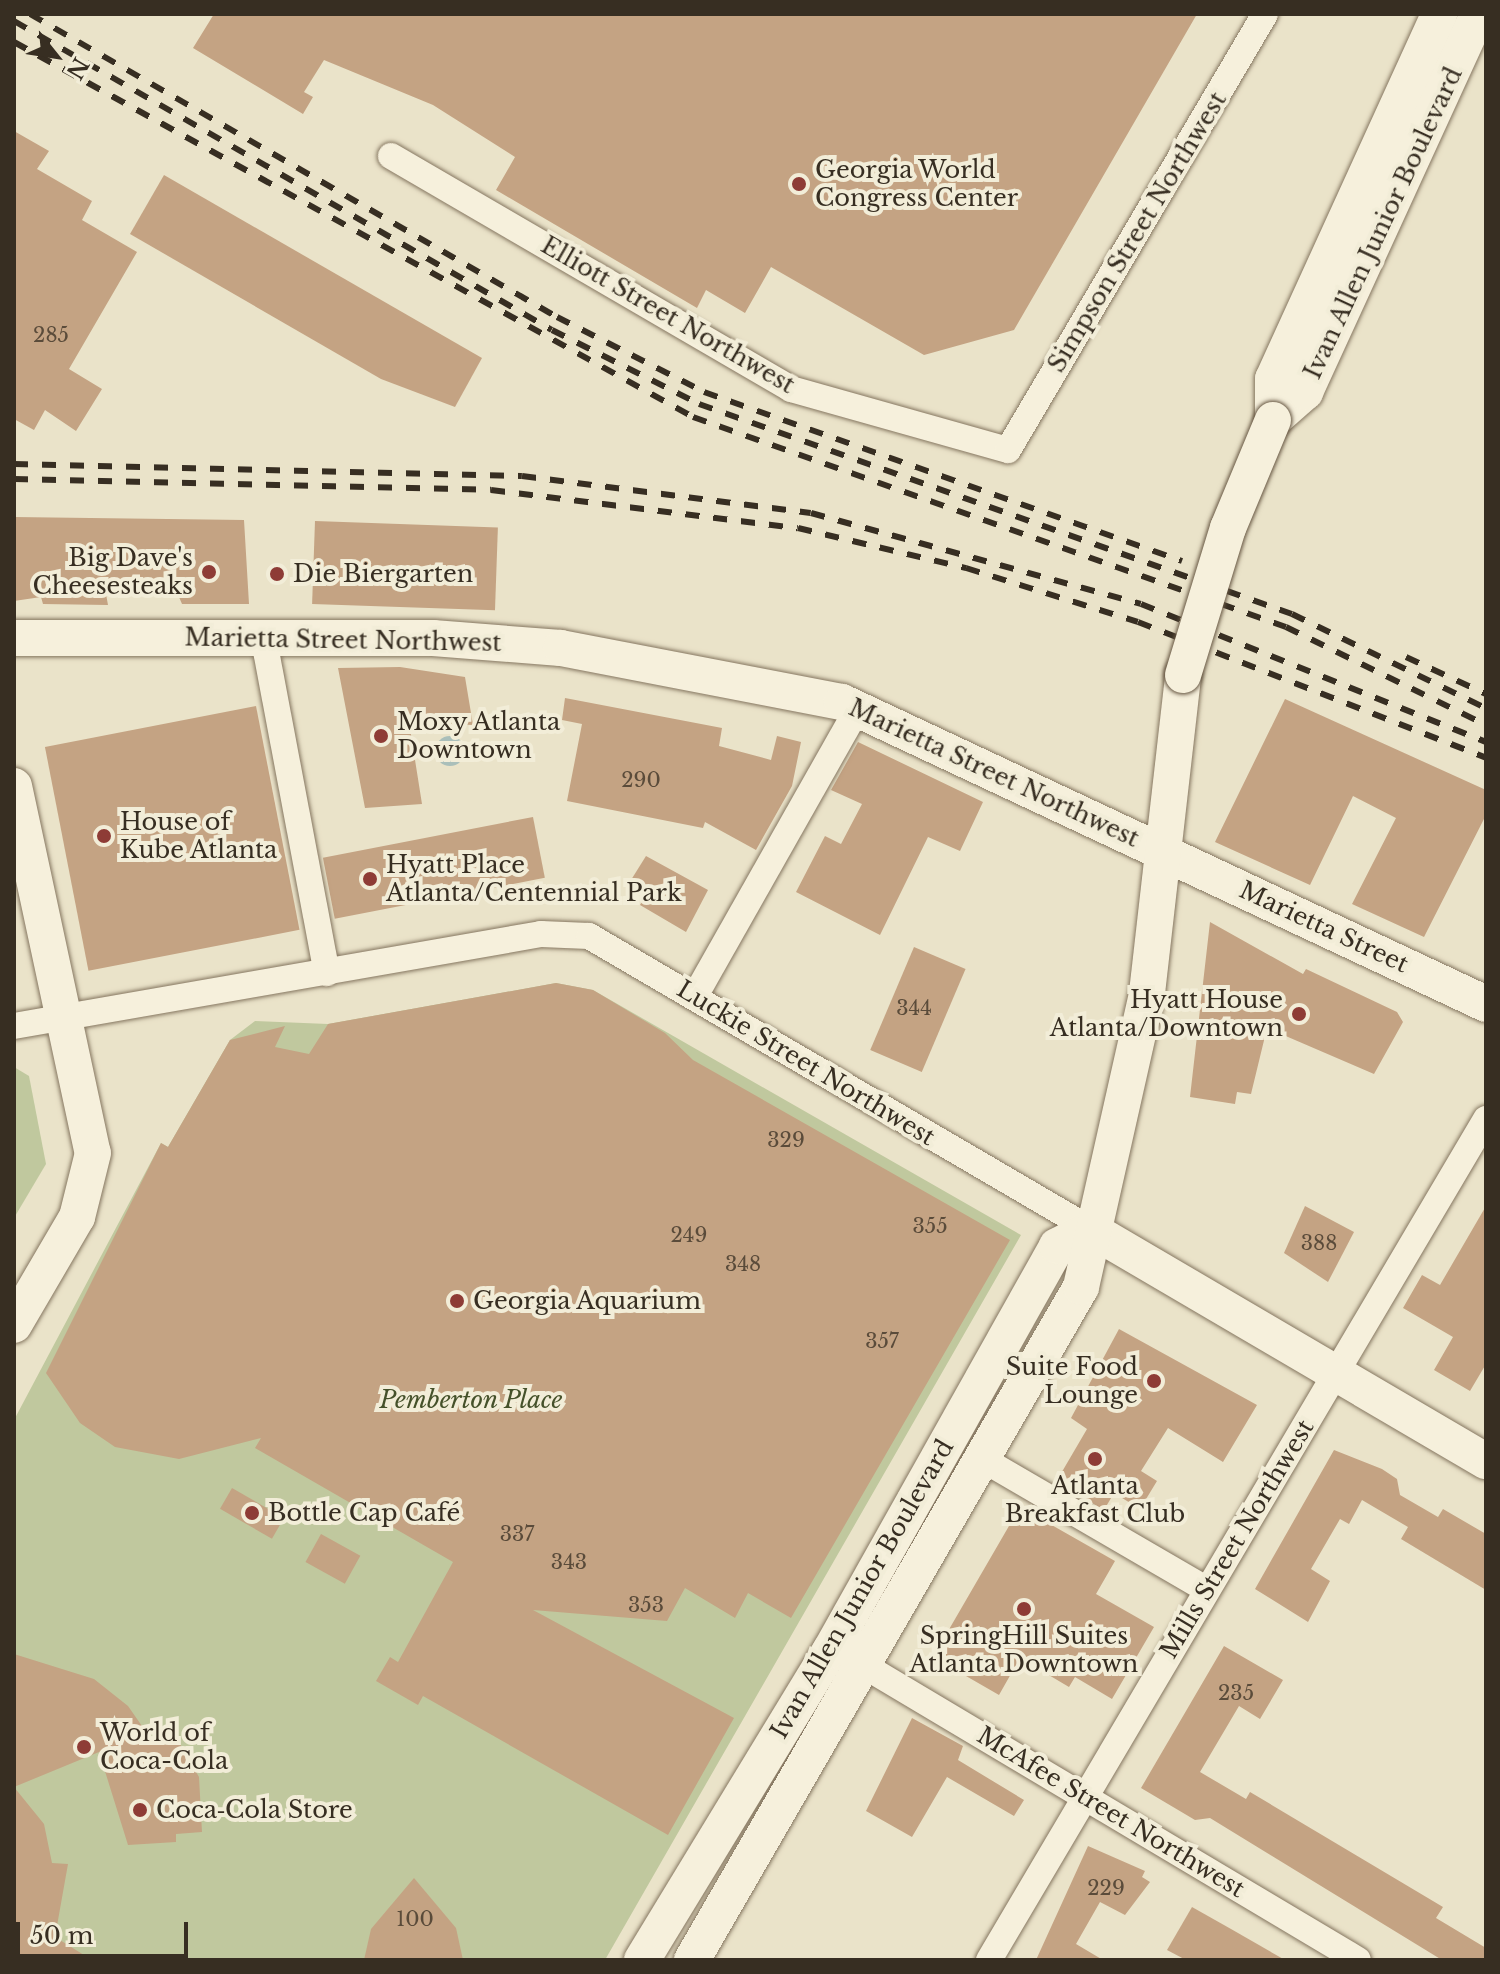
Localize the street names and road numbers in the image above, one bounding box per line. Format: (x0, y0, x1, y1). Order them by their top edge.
street label: Ivan Allen Junior Boulevard (1298, 62, 1468, 384)
street label: Simpson Street Northwest (1042, 87, 1232, 377)
street label: Elliott Street Northwest (536, 231, 800, 399)
street label: Marietta Street Northwest (184, 623, 502, 657)
street label: Marietta Street Northwest (844, 693, 1144, 853)
street label: Marietta Street (1235, 875, 1413, 979)
street label: Luckie Street Northwest (672, 974, 940, 1152)
street label: Mills Street Northwest (1154, 1414, 1320, 1664)
street label: Ivan Allen Junior Boulevard (764, 1434, 960, 1744)
street label: McAfee Street Northwest (972, 1721, 1250, 1903)

